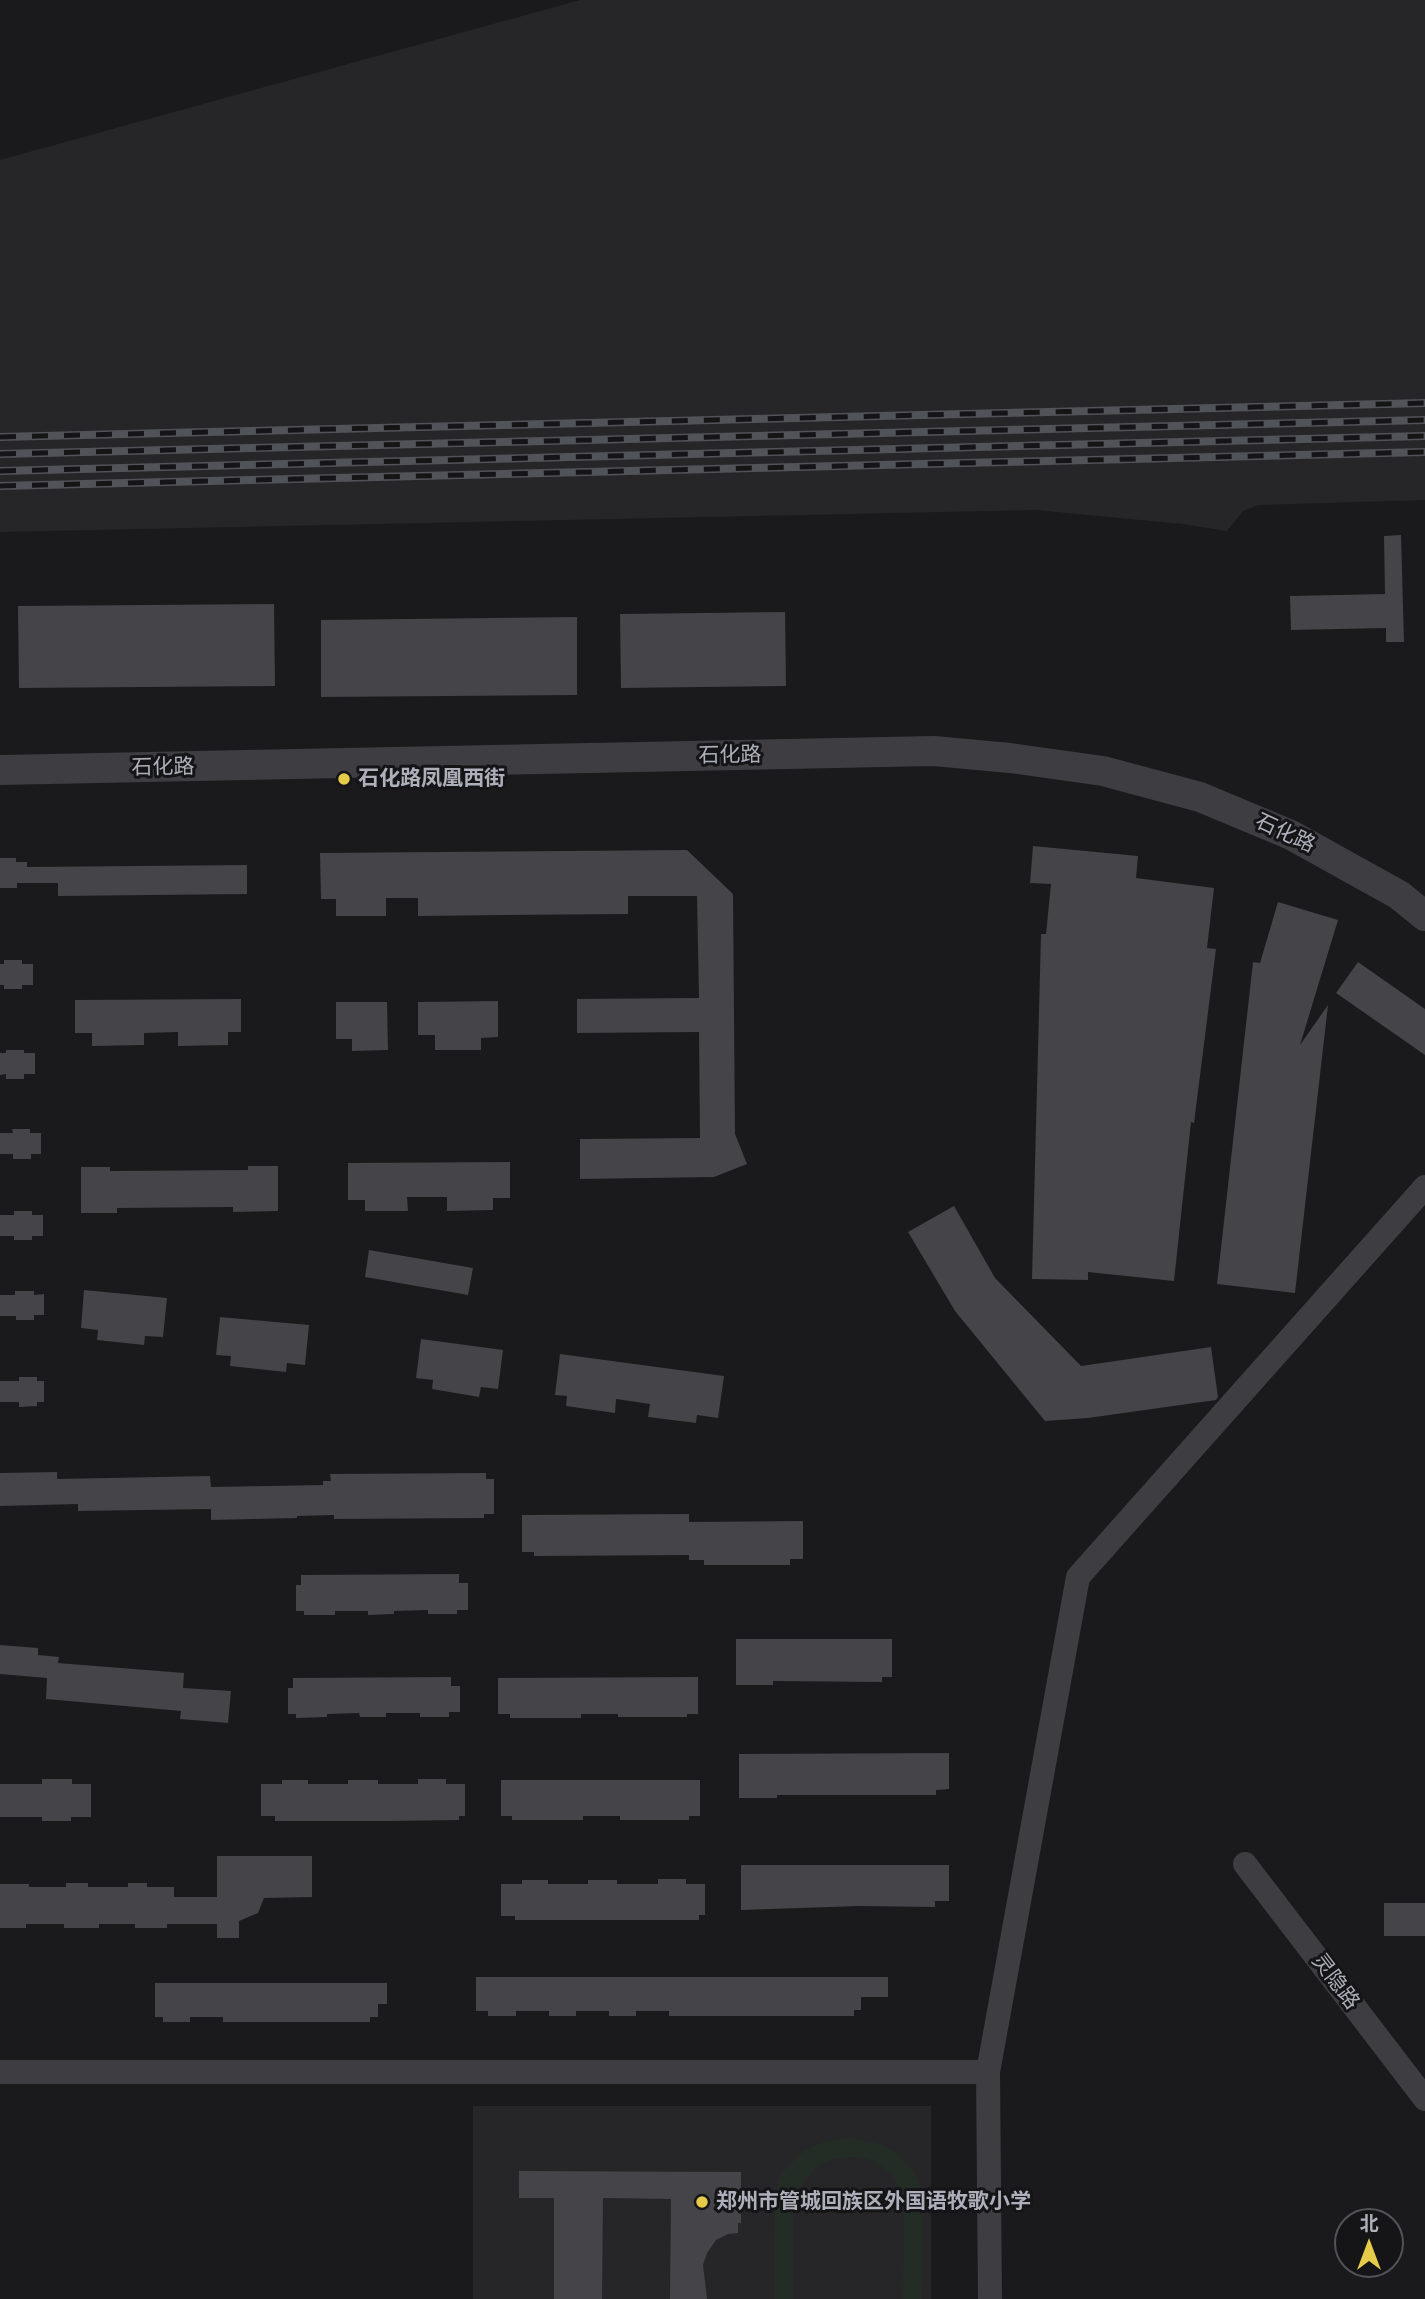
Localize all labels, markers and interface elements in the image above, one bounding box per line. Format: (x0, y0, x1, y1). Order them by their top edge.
street label: 石化路 (698, 743, 762, 769)
street label: 石化路 (131, 755, 195, 781)
place label: 石化路凤凰西街 (358, 766, 505, 792)
marker: 石化路凤凰西街 (336, 771, 352, 787)
street label: 石化路 (1251, 809, 1319, 859)
street label: 灵隐路 (1306, 1949, 1364, 2015)
place label: 郑州市管城回族区外国语牧歌小学 (716, 2189, 1031, 2215)
marker: 郑州市管城回族区外国语牧歌小学 (694, 2194, 710, 2210)
north arrow (1334, 2208, 1404, 2278)
text: 北 (1359, 2211, 1379, 2236)

